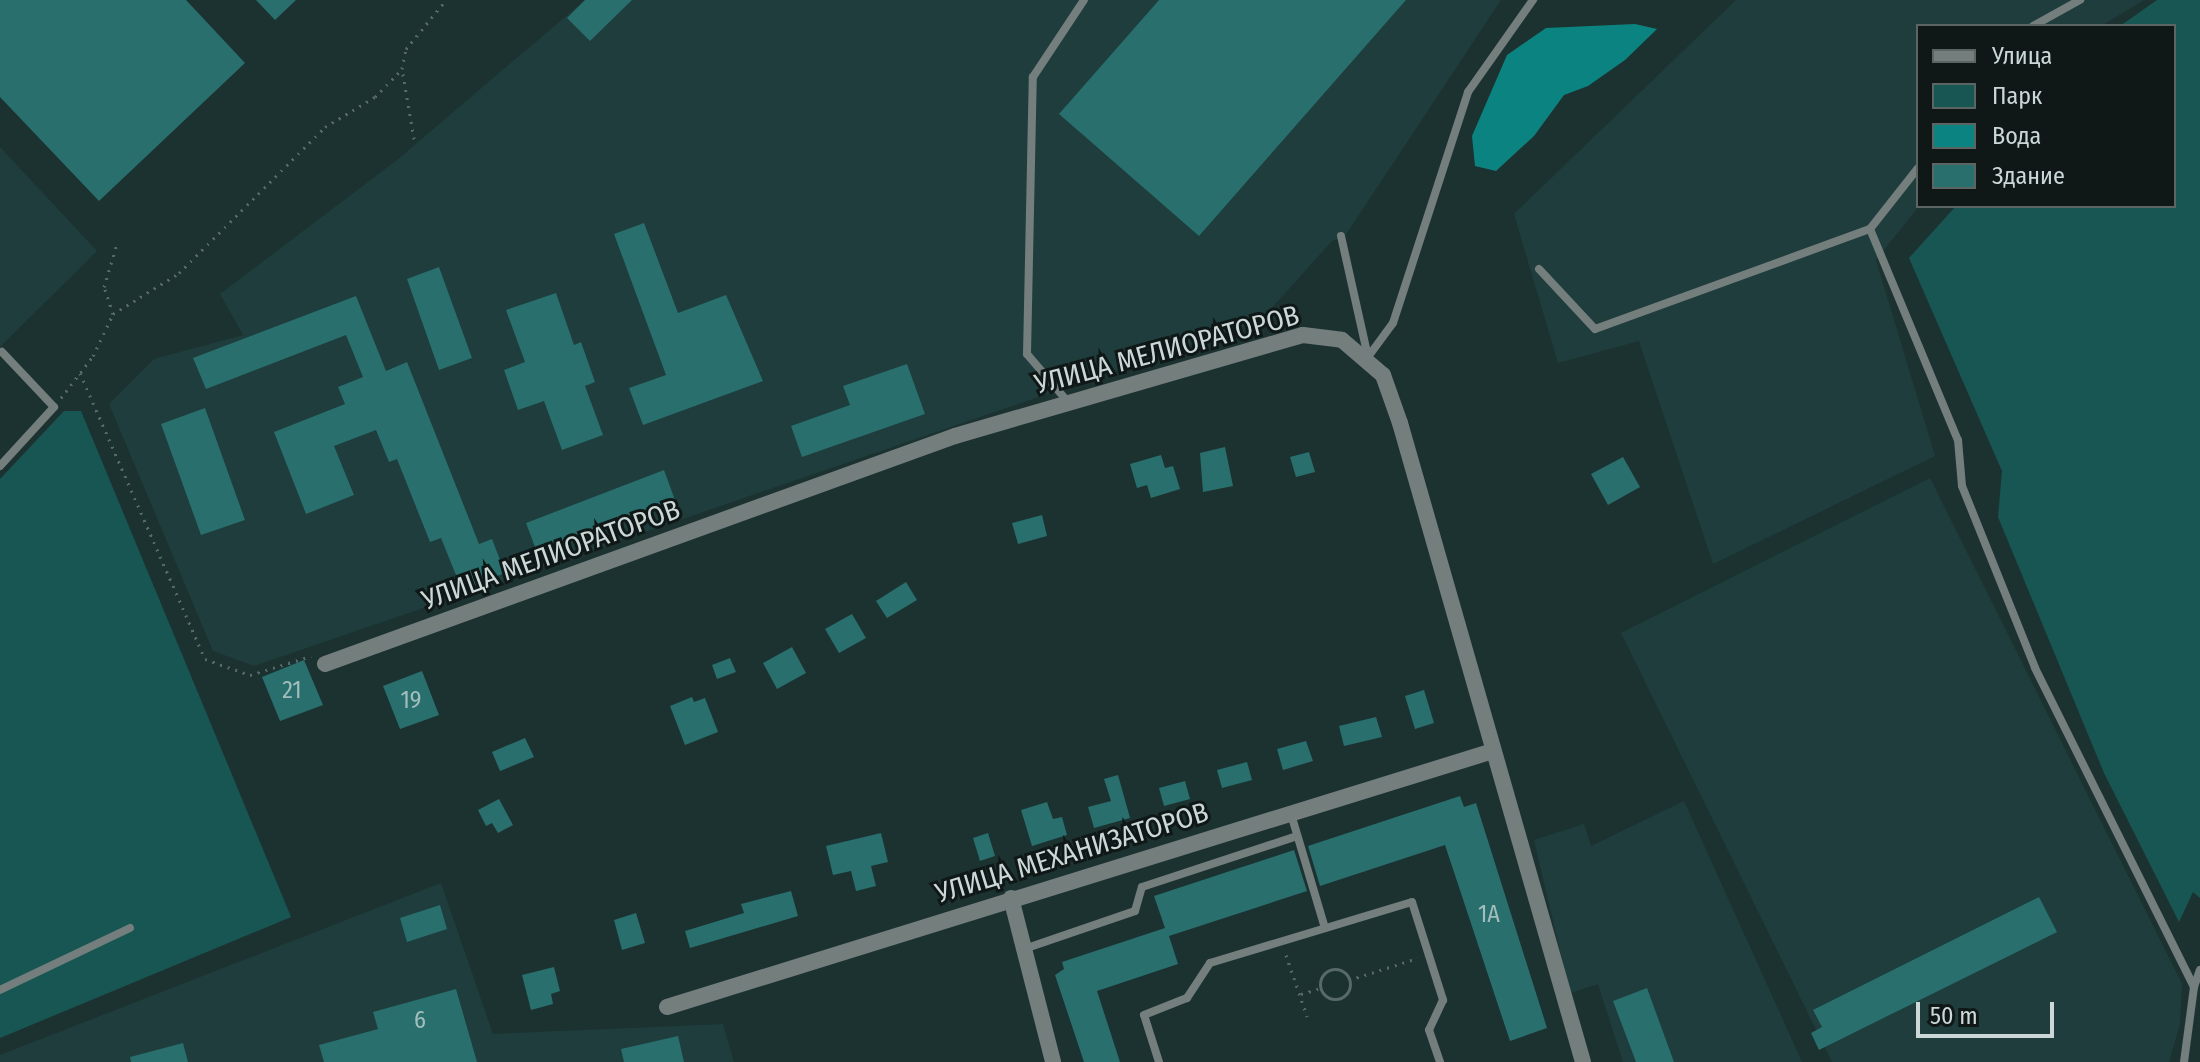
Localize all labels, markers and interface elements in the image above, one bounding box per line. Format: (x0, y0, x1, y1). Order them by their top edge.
legend (1916, 24, 2176, 208)
text: Улица (1992, 42, 2052, 70)
text: Парк (1992, 82, 2042, 110)
text: Вода (1992, 122, 2041, 150)
text: Здание (1992, 162, 2065, 190)
street label: УЛИЦА МЕЛИОРАТОРОВ (1031, 299, 1303, 401)
street label: УЛИЦА МЕЛИОРАТОРОВ (417, 493, 685, 617)
house number: 21 (282, 677, 302, 705)
house number: 19 (400, 687, 422, 715)
street label: УЛИЦА МЕХАНИЗАТОРОВ (931, 795, 1213, 911)
house number: 1А (1478, 901, 1500, 929)
scale bar (1920, 986, 2058, 1036)
text: 50 m (1930, 1002, 1978, 1030)
house number: 6 (414, 1007, 426, 1035)

